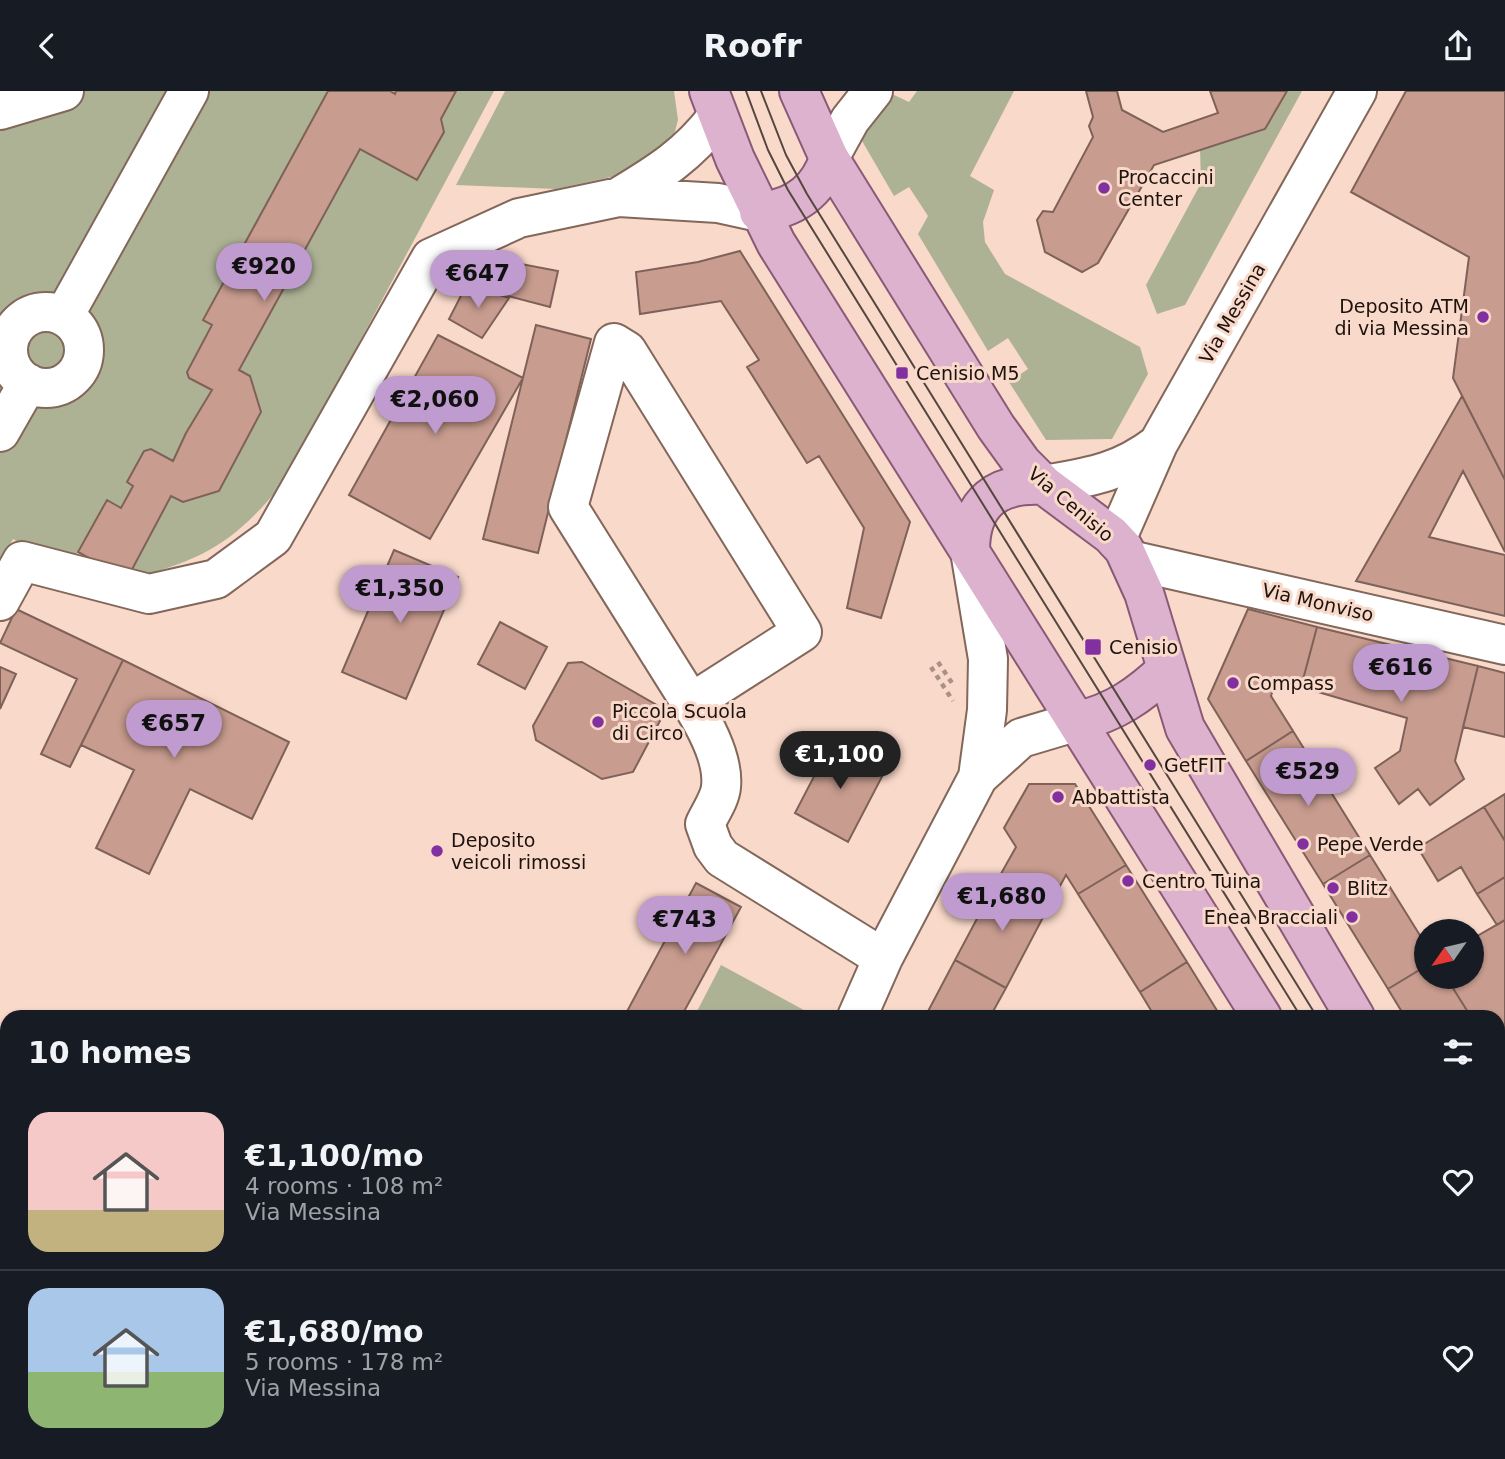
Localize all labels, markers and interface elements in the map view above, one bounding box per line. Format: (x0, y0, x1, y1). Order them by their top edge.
icon: back (28, 27, 66, 65)
text: Roofr (703, 27, 802, 65)
icon: share (1439, 27, 1477, 65)
place label: Procaccini Center (1118, 166, 1214, 210)
marker: Procaccini Center (1096, 180, 1112, 196)
pin: €920 (223, 243, 305, 303)
pin: €647 (437, 251, 519, 310)
text: €920 (232, 253, 296, 279)
street label: Via Messina (1194, 259, 1270, 367)
text: €647 (446, 260, 510, 286)
place label: Deposito ATM di via Messina (1335, 295, 1469, 339)
marker: Deposito ATM di via Messina (1475, 309, 1491, 325)
place label: Cenisio M5 (916, 362, 1020, 384)
marker: Cenisio M5 (894, 365, 910, 381)
pin: €2,060 (378, 377, 492, 436)
text: €2,060 (391, 386, 479, 412)
street label: Via Cenisio (1024, 462, 1118, 546)
pin: €1,350 (343, 566, 457, 625)
text: €1,350 (356, 575, 444, 601)
street label: Via Monviso (1260, 578, 1376, 626)
place label: Cenisio (1109, 636, 1178, 658)
marker: Cenisio (1083, 637, 1103, 657)
pin: €616 (1360, 645, 1442, 704)
text: €616 (1369, 654, 1433, 680)
place label: Compass (1247, 672, 1334, 694)
marker: Compass (1225, 675, 1241, 691)
place label: Piccola Scuola di Circo (612, 700, 747, 744)
pin: €657 (133, 701, 215, 760)
text: €657 (142, 710, 206, 736)
marker: Piccola Scuola di Circo (590, 714, 606, 730)
pin: €1,100 (783, 731, 897, 791)
text: €1,100 (796, 741, 884, 767)
pin: €529 (1267, 749, 1349, 808)
place label: GetFIT (1164, 754, 1226, 776)
marker: GetFIT (1142, 757, 1158, 773)
text: €529 (1276, 758, 1340, 784)
place label: Abbattista (1072, 786, 1170, 808)
marker: Abbattista (1050, 789, 1066, 805)
place label: Deposito veicoli rimossi (451, 829, 586, 873)
place label: Pepe Verde (1317, 833, 1424, 855)
marker: Pepe Verde (1295, 836, 1311, 852)
marker: Deposito veicoli rimossi (429, 843, 445, 859)
place label: Centro Tuina (1142, 870, 1261, 892)
pin: €1,680 (945, 873, 1059, 933)
marker: Centro Tuina (1120, 873, 1136, 889)
place label: Blitz (1347, 877, 1388, 899)
marker: Blitz (1325, 880, 1341, 896)
text: €1,680 (958, 883, 1046, 909)
pin: €743 (644, 897, 726, 956)
text: €743 (653, 906, 717, 932)
place label: Enea Bracciali (1204, 906, 1338, 928)
marker: Enea Bracciali (1344, 909, 1360, 925)
north arrow (1414, 919, 1484, 989)
map controls (1414, 919, 1484, 989)
icon: filters (1439, 1033, 1477, 1071)
text: 10 homes (28, 1035, 192, 1070)
text: €1,100/mo (245, 1138, 424, 1173)
icon: home (84, 1140, 168, 1224)
icon: heart (1439, 1163, 1477, 1201)
text: 4 rooms · 108 m² (245, 1173, 443, 1199)
text: Via Messina (245, 1199, 381, 1225)
text: €1,680/mo (245, 1314, 424, 1349)
icon: home (84, 1316, 168, 1400)
icon: heart (1439, 1339, 1477, 1377)
text: 5 rooms · 178 m² (245, 1349, 443, 1375)
text: Via Messina (245, 1375, 381, 1401)

